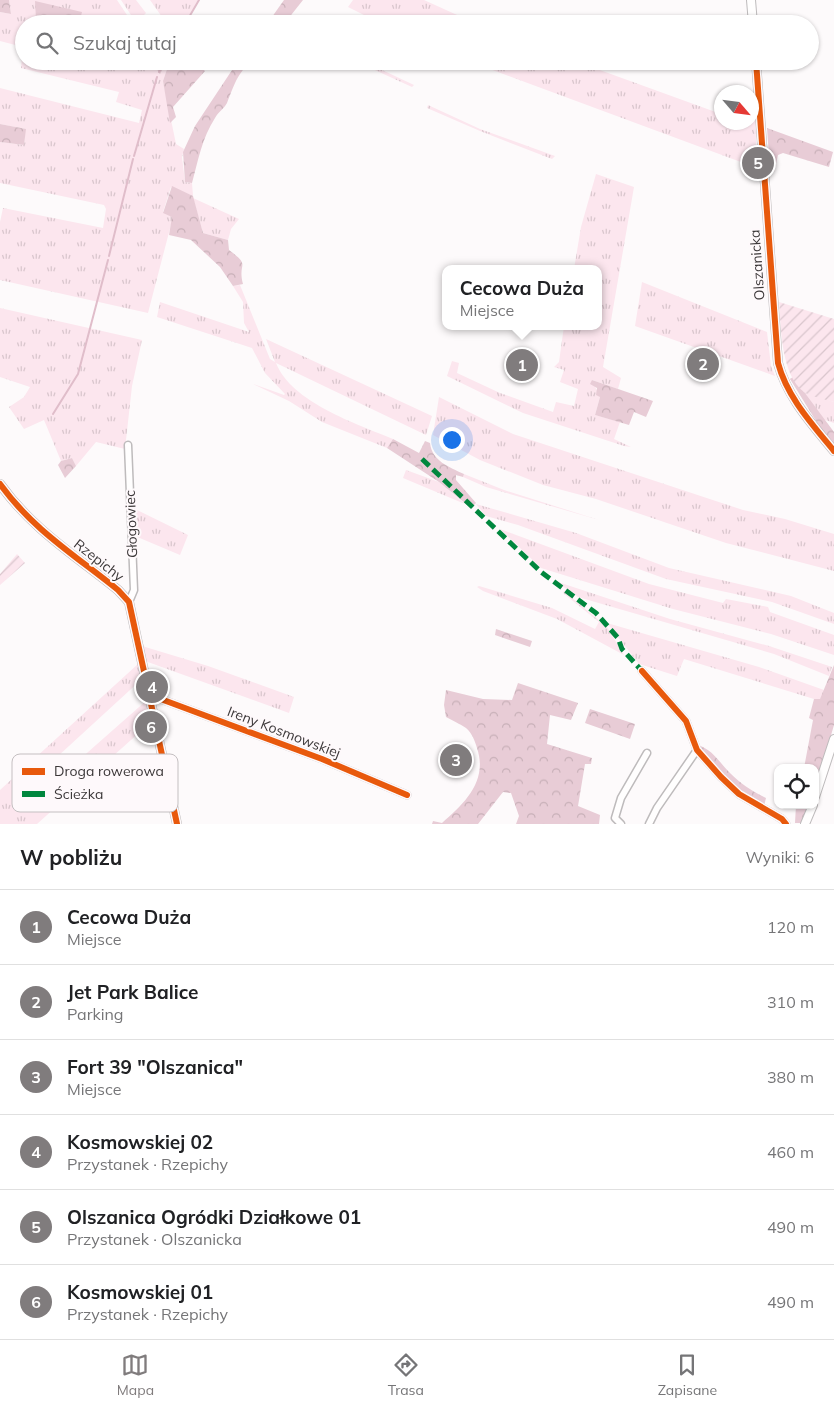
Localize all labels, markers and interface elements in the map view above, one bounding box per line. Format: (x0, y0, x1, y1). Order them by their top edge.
search box (15, 15, 819, 70)
icon: search (33, 29, 61, 57)
text: Szukaj tutaj (73, 31, 176, 55)
north arrow (714, 85, 759, 130)
pin: 5 (742, 144, 774, 182)
street label: Olszanicka (746, 229, 768, 301)
popup (442, 265, 602, 330)
text: Cecowa Duża (460, 276, 584, 300)
text: Miejsce (460, 300, 514, 320)
pin: 2 (687, 345, 719, 383)
pin: 1 (506, 346, 538, 384)
your location (439, 427, 465, 453)
street label: Głogowiec (121, 490, 141, 558)
street label: Rzepichy (70, 535, 128, 585)
pin: 4 (136, 668, 168, 706)
street label: Ireny Kosmowskiej (225, 702, 343, 762)
pin: 6 (135, 708, 167, 746)
pin: 3 (440, 741, 472, 779)
legend (12, 754, 178, 812)
text: Droga rowerowa (54, 762, 164, 780)
map controls (774, 764, 819, 809)
button: locate (774, 764, 819, 809)
text: Ścieżka (54, 785, 103, 803)
text: W pobliżu (20, 844, 122, 870)
text: Wyniki: 6 (745, 847, 814, 867)
text: Cecowa Duża (67, 905, 191, 929)
text: 1 (31, 917, 41, 937)
text: 120 m (767, 917, 814, 937)
text: Miejsce (67, 929, 121, 949)
text: Jet Park Balice (67, 980, 198, 1004)
text: 2 (31, 992, 41, 1012)
text: 310 m (767, 992, 814, 1012)
text: Parking (67, 1004, 124, 1024)
text: Fort 39 "Olszanica" (67, 1055, 243, 1079)
text: 3 (31, 1067, 41, 1087)
text: 380 m (767, 1067, 814, 1087)
text: Miejsce (67, 1079, 121, 1099)
text: Kosmowskiej 02 (67, 1130, 213, 1154)
text: 4 (31, 1142, 41, 1162)
text: 460 m (767, 1142, 814, 1162)
text: Przystanek · Rzepichy (67, 1154, 228, 1174)
text: Olszanica Ogródki Działkowe 01 (67, 1205, 361, 1229)
text: 5 (31, 1217, 41, 1237)
text: 490 m (767, 1217, 814, 1237)
text: Przystanek · Olszanicka (67, 1229, 242, 1249)
text: Kosmowskiej 01 (67, 1280, 213, 1304)
text: 6 (31, 1292, 41, 1312)
text: 490 m (767, 1292, 814, 1312)
text: Przystanek · Rzepichy (67, 1304, 228, 1324)
tab: Mapa (117, 1351, 154, 1399)
tab: Trasa (388, 1351, 424, 1399)
tab: Zapisane (658, 1351, 717, 1399)

